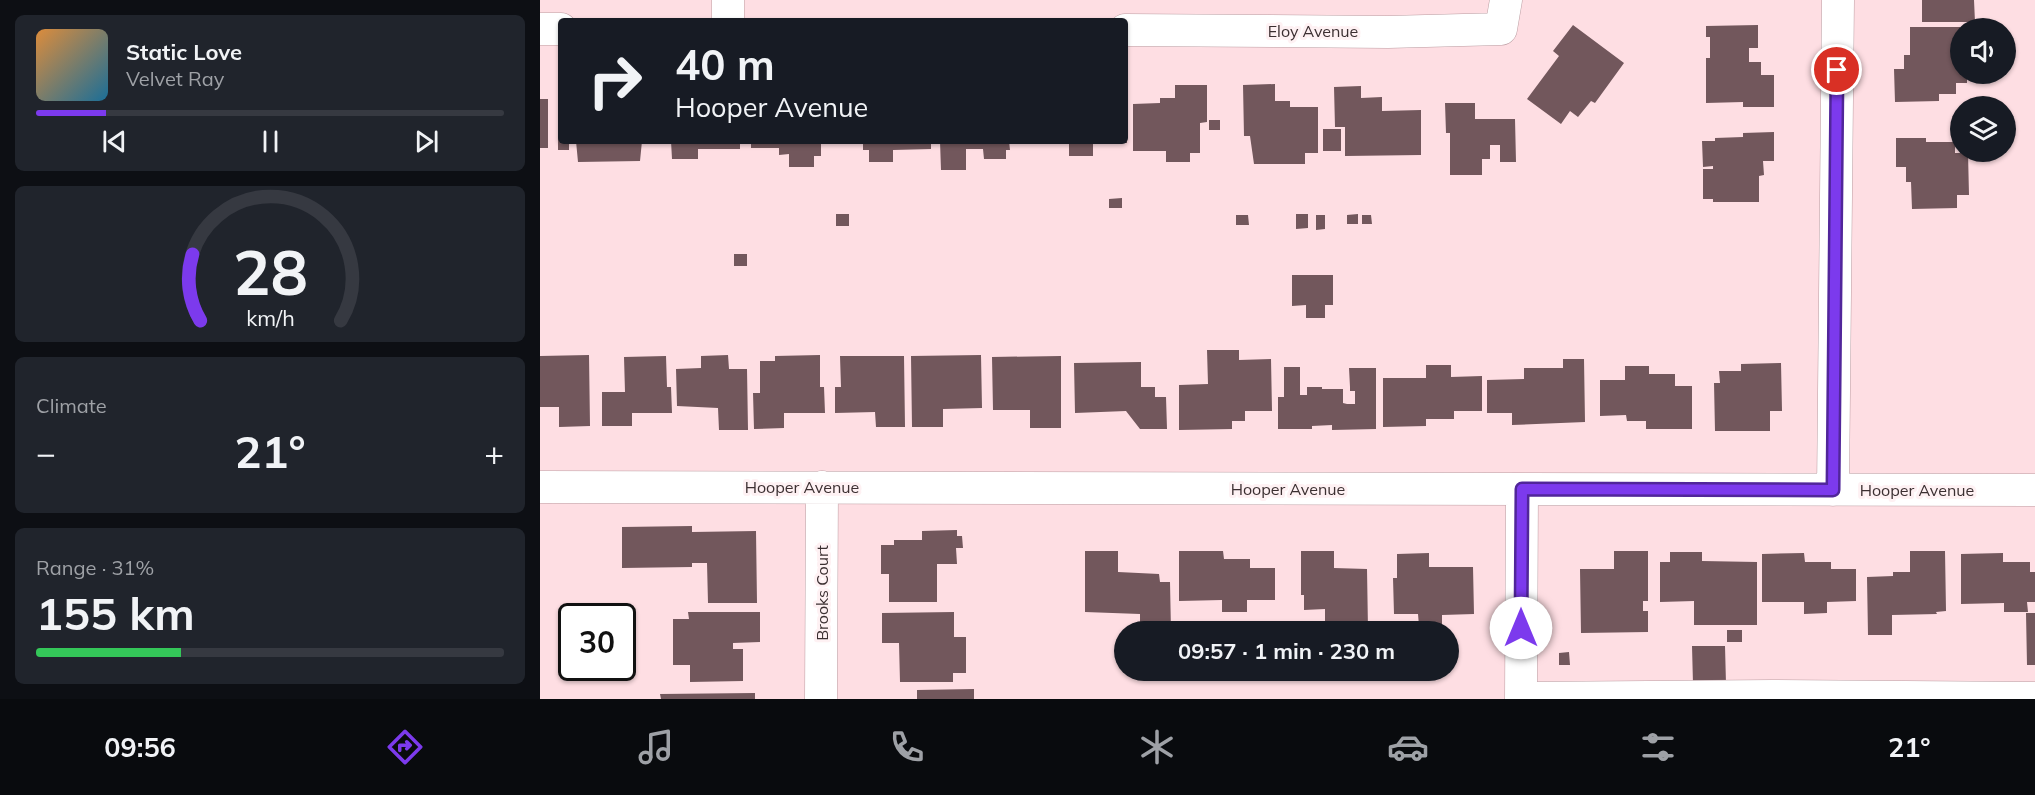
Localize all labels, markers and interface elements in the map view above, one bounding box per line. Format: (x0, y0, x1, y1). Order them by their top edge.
map controls (1950, 18, 2016, 162)
button: sound (1950, 18, 2016, 84)
street label: Eloy Avenue (1268, 21, 1358, 41)
text: Static Love (126, 38, 242, 66)
text: 40 m (675, 38, 775, 91)
icon: right (576, 42, 654, 120)
pin (1811, 44, 1862, 95)
icon: arrive (1820, 53, 1853, 86)
text: Velvet Ray (126, 66, 224, 91)
text: Hooper Avenue (675, 90, 868, 124)
button: layers (1950, 96, 2016, 162)
icon: previous (98, 125, 131, 158)
icon: pause (254, 125, 287, 158)
icon: next (410, 125, 443, 158)
text: 28 (233, 232, 307, 311)
text: km/h (246, 304, 294, 331)
text: Climate (36, 393, 107, 418)
text: 21° (234, 423, 306, 479)
text: − (36, 432, 56, 473)
text: + (484, 432, 504, 473)
street label: Hooper Avenue (745, 477, 859, 497)
street label: Hooper Avenue (1231, 479, 1345, 499)
street label: Hooper Avenue (1860, 480, 1974, 500)
street label: Brooks Court (812, 545, 832, 641)
text: Range · 31% (36, 555, 154, 580)
text: 155 km (36, 585, 195, 641)
position arrow (1489, 596, 1553, 660)
speed limit sign: 30 (558, 603, 636, 681)
text: 09:57 · 1 min · 230 m (1178, 637, 1395, 665)
icon: directions (384, 726, 426, 768)
icon: music (635, 726, 677, 768)
icon: phone (886, 726, 928, 768)
icon: climate (1136, 726, 1178, 768)
icon: car (1387, 726, 1429, 768)
icon: filters (1637, 726, 1679, 768)
text: 09:56 (104, 730, 176, 764)
text: 21° (1888, 730, 1931, 764)

